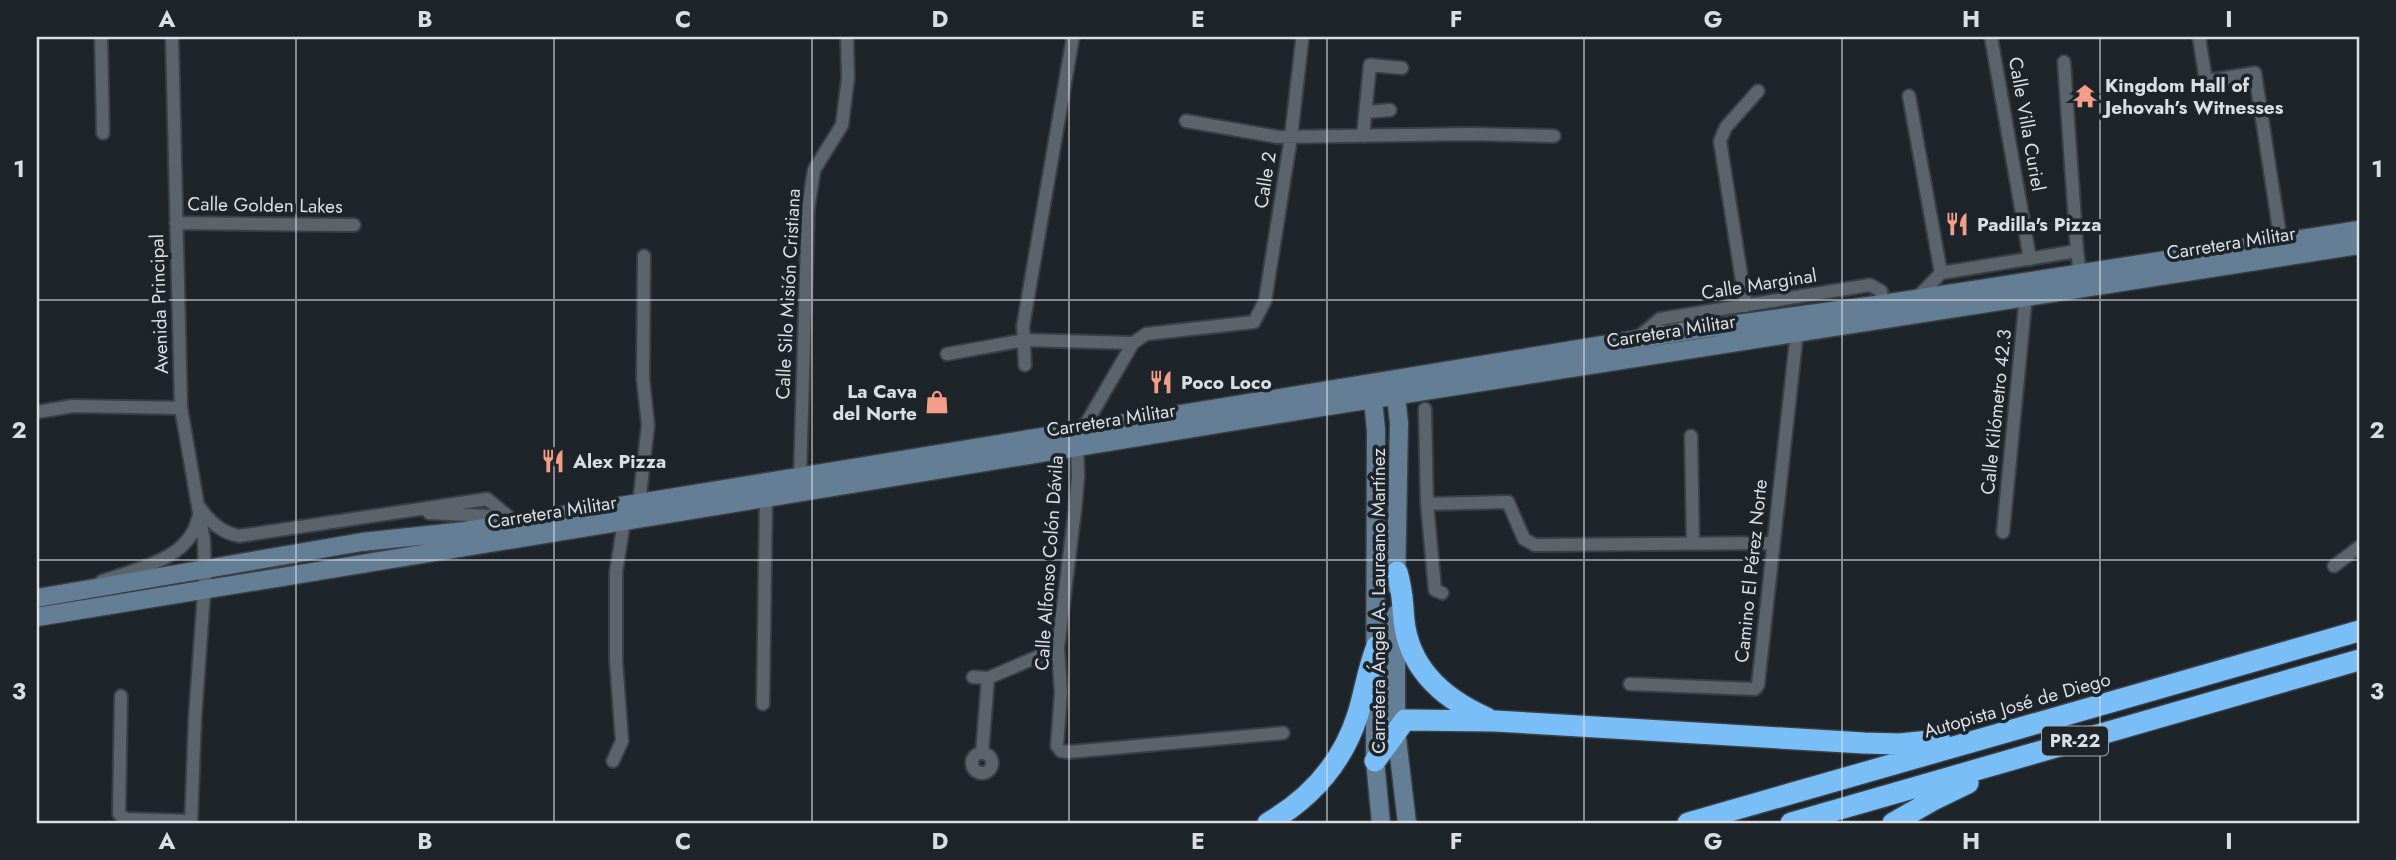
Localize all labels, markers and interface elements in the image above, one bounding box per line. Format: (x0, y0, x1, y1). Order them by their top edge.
text: A (158, 2, 176, 36)
text: B (417, 2, 433, 36)
text: C (675, 2, 691, 36)
text: D (932, 2, 949, 36)
text: E (1191, 2, 1205, 36)
text: F (1450, 2, 1462, 36)
text: G (1704, 2, 1722, 36)
text: H (1962, 2, 1980, 36)
text: I (2225, 2, 2233, 36)
street label: Calle Villa Curiel (2002, 55, 2052, 193)
place label: Kingdom Hall of Jehovah’s Witnesses (2101, 72, 2284, 121)
temple icon: Kingdom Hall of Jehovah’s Witnesses (2071, 82, 2099, 110)
street label: Calle 2 (1247, 150, 1283, 210)
text: 1 (13, 152, 25, 186)
text: 1 (2371, 152, 2383, 186)
street label: Calle Silo Misión Cristiana (769, 188, 807, 400)
street label: Calle Golden Lakes (187, 190, 343, 220)
restaurant icon: Padilla's Pizza (1943, 210, 1971, 238)
place label: Padilla's Pizza (1977, 211, 2101, 238)
street label: Carretera Militar (2165, 219, 2298, 267)
street label: Avenida Principal (143, 234, 175, 374)
street label: Calle Marginal (1699, 262, 1819, 306)
street label: Carretera Militar (1605, 307, 1738, 355)
street label: Calle Kilómetro 42.3 (1974, 328, 2018, 496)
restaurant icon: Poco Loco (1147, 368, 1175, 396)
place label: Poco Loco (1181, 369, 1272, 396)
place label: La Cava del Norte (833, 378, 917, 427)
shop icon: La Cava del Norte (923, 388, 951, 416)
street label: Carretera Militar (1045, 396, 1178, 444)
text: 2 (11, 413, 27, 447)
text: 2 (2369, 413, 2385, 447)
restaurant icon: Alex Pizza (539, 447, 567, 475)
place label: Alex Pizza (572, 448, 666, 475)
street label: Carretera Ángel A. Laureano Martínez (1365, 448, 1392, 754)
street label: Calle Alfonso Colón Dávila (1028, 455, 1070, 671)
street label: Camino El Pérez Norte (1728, 478, 1774, 664)
street label: Carretera Militar (486, 488, 619, 536)
street label: Autopista José de Diego (1920, 665, 2114, 745)
text: 3 (12, 674, 26, 708)
text: 3 (2370, 674, 2384, 708)
road number: PR-22 (2042, 726, 2108, 756)
text: A (158, 824, 176, 858)
text: B (417, 824, 433, 858)
text: C (675, 824, 691, 858)
text: D (932, 824, 949, 858)
text: E (1191, 824, 1205, 858)
text: F (1450, 824, 1462, 858)
text: G (1704, 824, 1722, 858)
text: H (1962, 824, 1980, 858)
text: I (2225, 824, 2233, 858)

